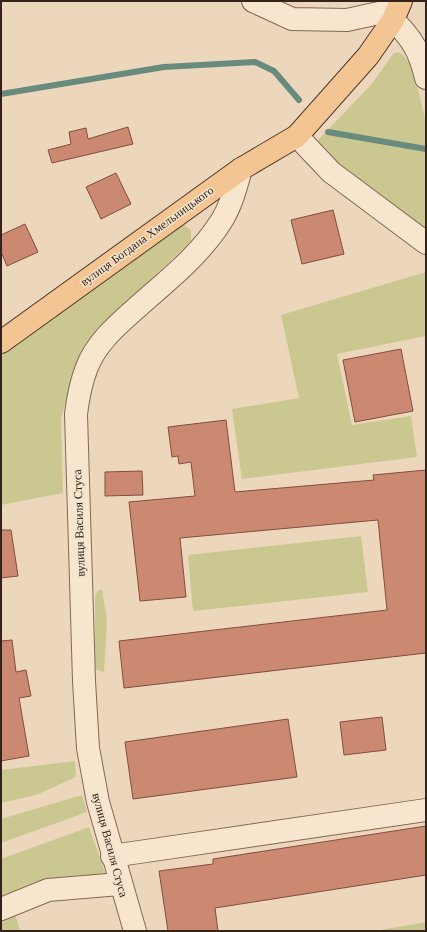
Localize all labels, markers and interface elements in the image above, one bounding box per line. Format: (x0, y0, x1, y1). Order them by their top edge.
street label: вулиця Богдана Хмельницького (78, 183, 216, 289)
street label: вулиця Василя Стуса (70, 468, 88, 577)
street label: вулиця Василя Стуса (89, 791, 131, 899)

